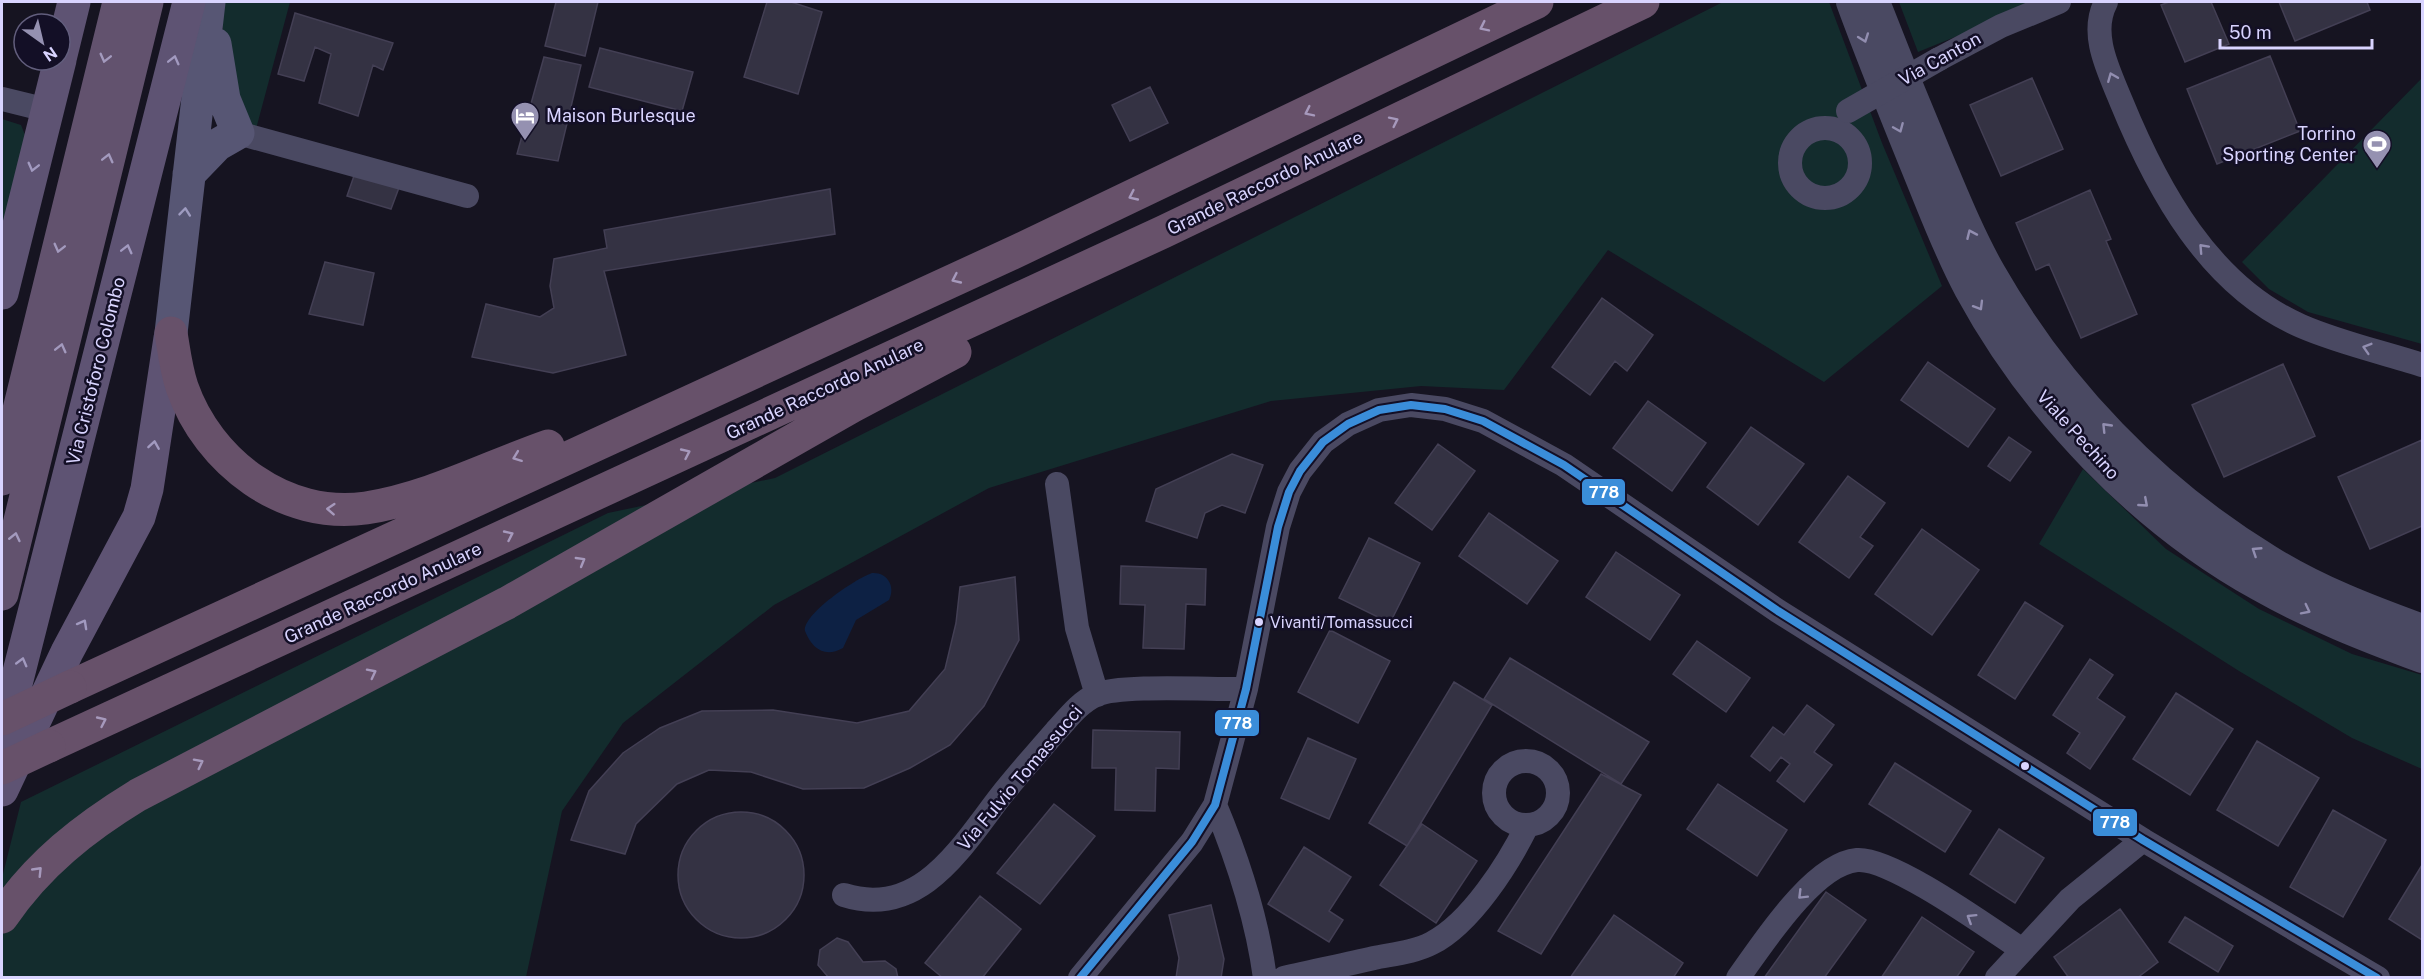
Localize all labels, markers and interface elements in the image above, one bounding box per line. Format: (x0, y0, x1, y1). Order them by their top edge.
north arrow (12, 12, 72, 72)
scale bar (2220, 12, 2372, 50)
one-way arrow (1480, 19, 1491, 31)
text: 50 m (2229, 22, 2272, 43)
street label: Via Canton (1895, 27, 1984, 90)
one-way arrow (1857, 32, 1869, 43)
text: N (40, 43, 61, 65)
one-way arrow (100, 53, 113, 63)
one-way arrow (166, 55, 179, 65)
one-way arrow (2106, 72, 2119, 83)
hotel icon: Maison Burlesque (509, 100, 541, 142)
place label: Maison Burlesque (546, 105, 696, 126)
one-way arrow (1304, 105, 1315, 116)
one-way arrow (1388, 116, 1399, 128)
one-way arrow (1892, 122, 1904, 133)
place label: Torrino Sporting Center (2222, 123, 2356, 165)
street label: Grande Raccordo Anulare (1163, 126, 1366, 239)
sports icon: Torrino Sporting Center (2361, 128, 2393, 170)
one-way arrow (100, 153, 113, 163)
one-way arrow (27, 162, 40, 172)
one-way arrow (1128, 189, 1139, 201)
one-way arrow (178, 208, 190, 217)
one-way arrow (1967, 229, 1979, 240)
one-way arrow (53, 242, 66, 252)
one-way arrow (119, 244, 132, 254)
one-way arrow (2199, 244, 2210, 255)
one-way arrow (952, 272, 963, 284)
street label: Via Cristoforo Colombo (62, 275, 129, 467)
one-way arrow (1972, 300, 1984, 310)
street label: Grande Raccordo Anulare (723, 334, 927, 444)
one-way arrow (54, 343, 67, 353)
one-way arrow (2362, 343, 2373, 355)
street label: Viale Pechino (2033, 386, 2124, 484)
one-way arrow (2102, 424, 2113, 434)
one-way arrow (147, 440, 159, 449)
one-way arrow (679, 449, 690, 461)
one-way arrow (512, 450, 523, 462)
line badge: 778 (1581, 478, 1626, 506)
text: 778 (1589, 483, 1620, 502)
one-way arrow (2137, 496, 2148, 507)
one-way arrow (326, 503, 335, 516)
one-way arrow (502, 531, 513, 543)
one-way arrow (8, 532, 21, 542)
street label: Grande Raccordo Anulare (281, 538, 485, 648)
one-way arrow (2251, 548, 2262, 559)
one-way arrow (575, 557, 585, 569)
one-way arrow (2300, 603, 2311, 615)
place label: Vivanti/Tomassucci (1270, 613, 1413, 632)
marker: Vivanti/Tomassucci (1253, 616, 1265, 628)
one-way arrow (76, 620, 87, 630)
one-way arrow (14, 657, 27, 667)
one-way arrow (366, 669, 377, 681)
street label: Via Fulvio Tomassucci (953, 701, 1086, 854)
line badge: 778 (1214, 709, 1260, 737)
text: 778 (1222, 714, 1253, 733)
one-way arrow (96, 717, 107, 729)
one-way arrow (192, 759, 203, 770)
unlabelled marker (2019, 760, 2031, 772)
line badge: 778 (2092, 808, 2138, 837)
text: 778 (2100, 813, 2131, 832)
one-way arrow (31, 868, 42, 878)
one-way arrow (1799, 888, 1810, 899)
one-way arrow (1967, 914, 1978, 925)

